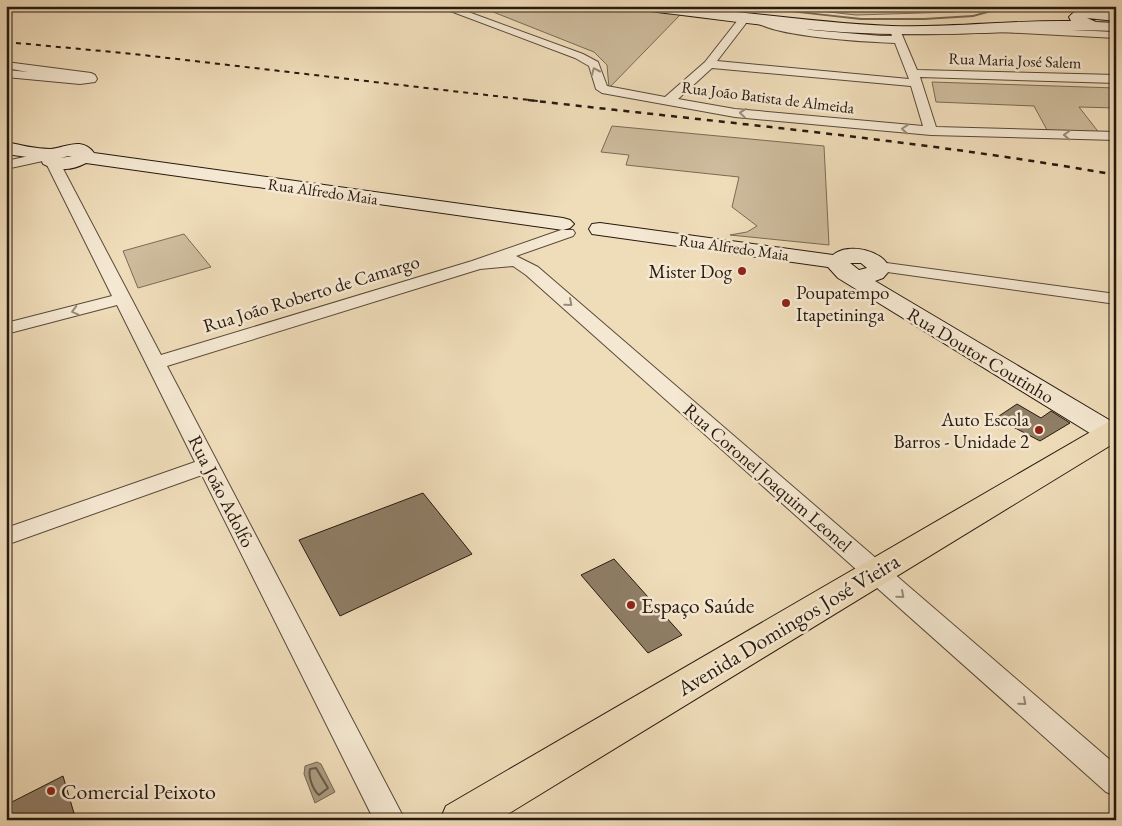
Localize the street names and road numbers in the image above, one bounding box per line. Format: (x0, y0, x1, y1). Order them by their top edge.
street label: Rua Maria José Salem (948, 48, 1082, 73)
street label: Rua João Batista de Almeida (680, 76, 856, 119)
street label: Rua Alfredo Maia (267, 173, 380, 210)
street label: Rua Alfredo Maia (678, 229, 791, 266)
street label: Rua João Roberto de Camargo (200, 249, 422, 338)
street label: Rua Doutor Coutinho (903, 302, 1059, 409)
street label: Rua Coronel Joaquim Leonel (678, 397, 857, 558)
street label: Rua João Adolfo (183, 431, 261, 552)
street label: Avenida Domingos José Vieira (671, 546, 905, 703)

